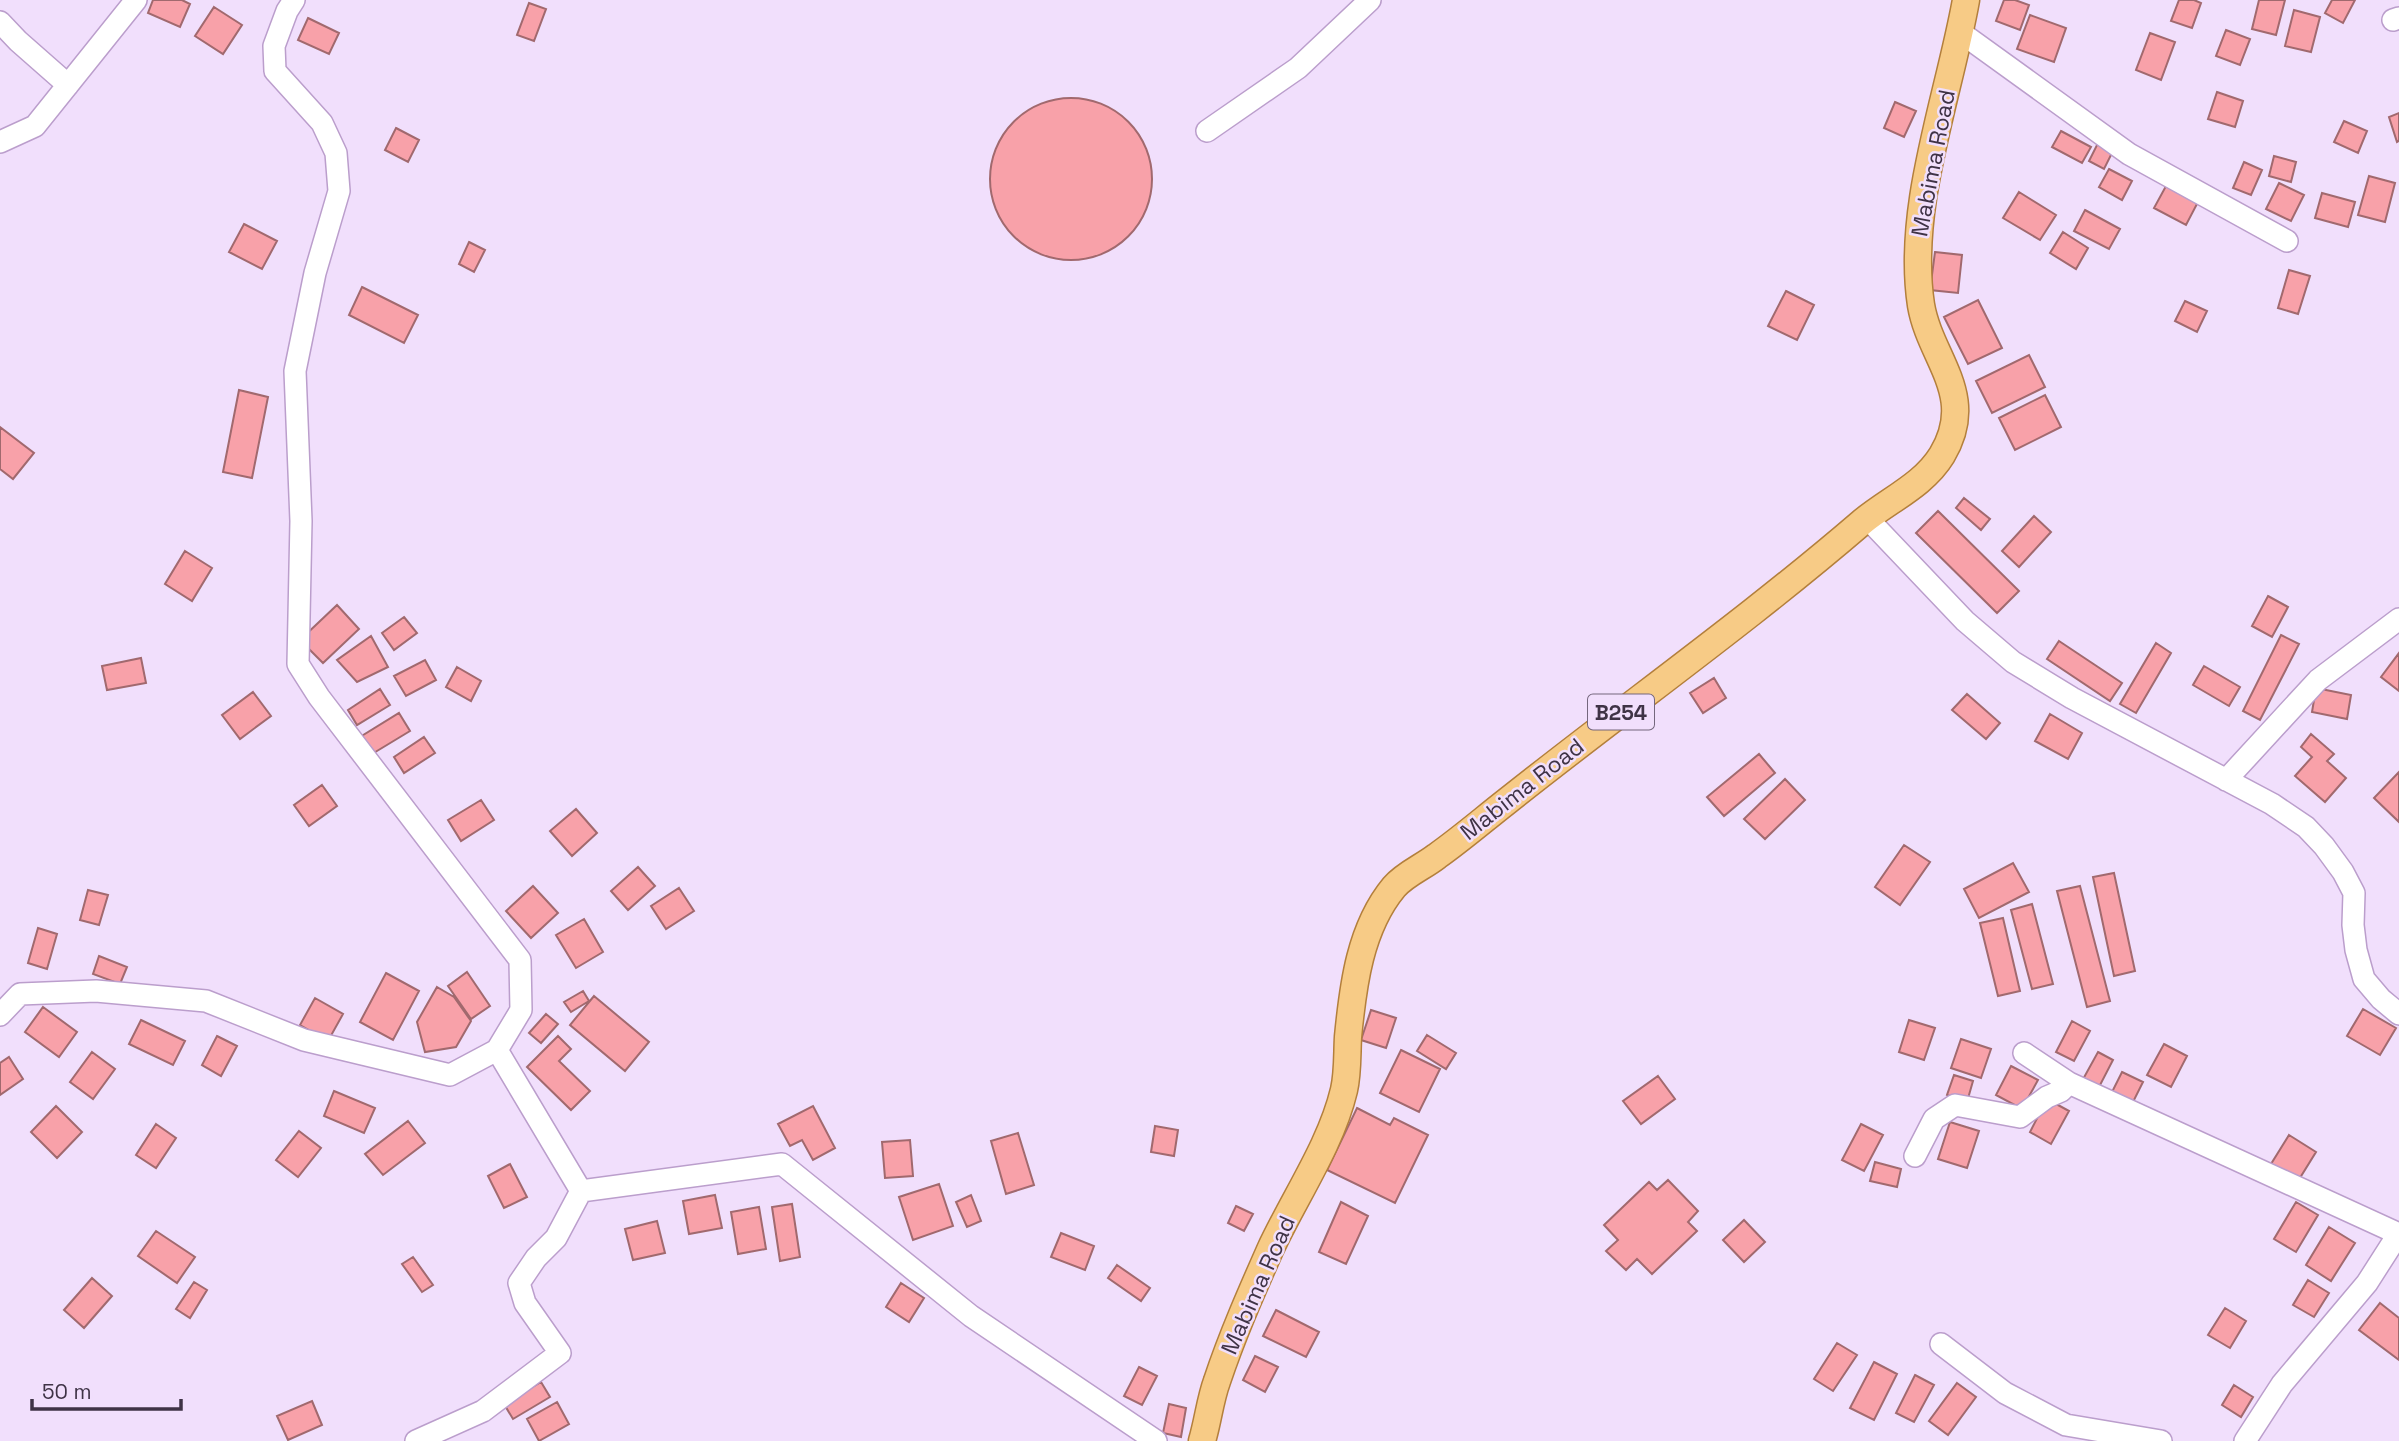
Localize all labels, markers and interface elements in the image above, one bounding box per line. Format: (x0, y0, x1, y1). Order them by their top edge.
street label: Mabima Road (1904, 87, 1962, 239)
road number: B254 (1588, 694, 1654, 730)
street label: Mabima Road (1454, 731, 1590, 847)
street label: Mabima Road (1214, 1211, 1302, 1359)
scale bar (32, 1368, 180, 1412)
text: 50 m (42, 1378, 92, 1405)

